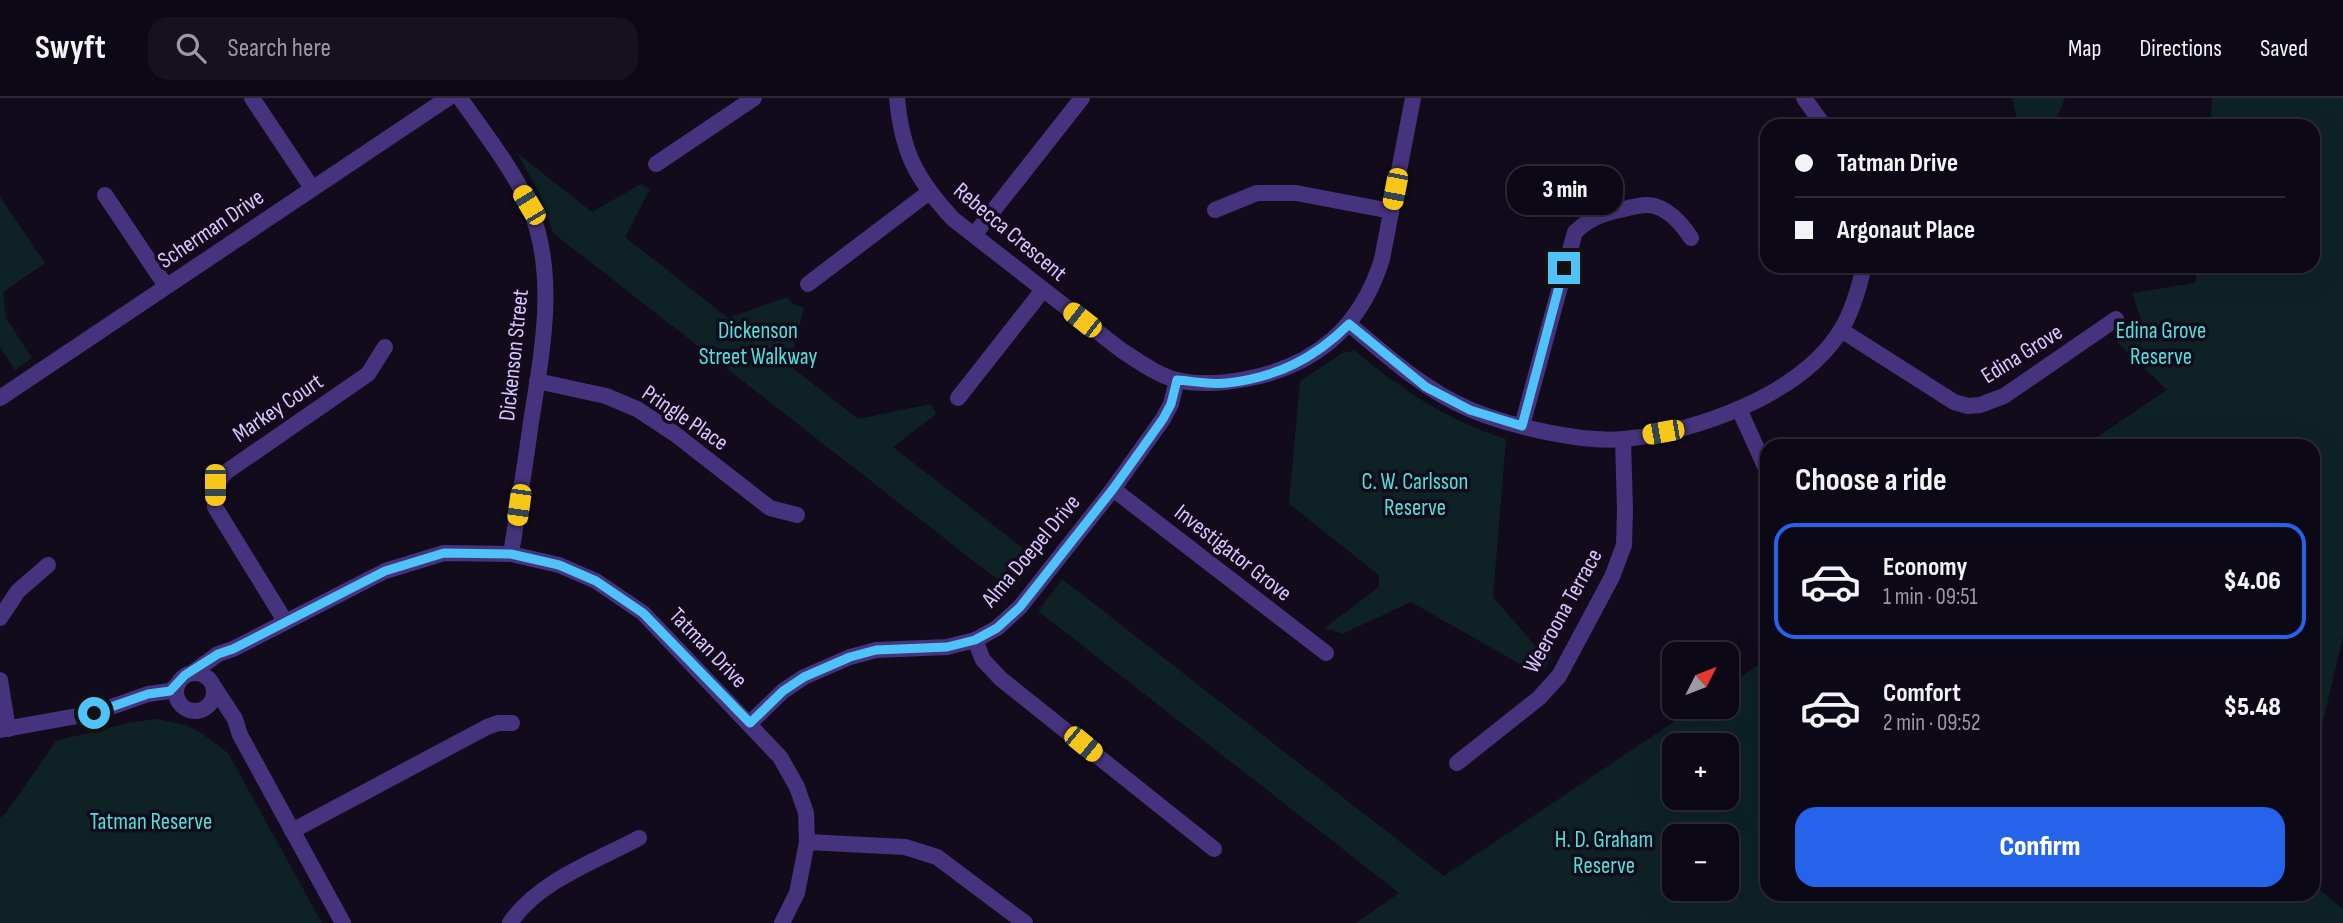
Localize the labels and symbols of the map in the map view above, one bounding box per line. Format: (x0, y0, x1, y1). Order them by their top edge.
car (1381, 166, 1410, 212)
callout: 3 min (1506, 166, 1622, 216)
street label: Rebecca Crescent (948, 177, 1072, 287)
car (510, 182, 549, 228)
street label: Scherman Drive (153, 183, 269, 275)
route end (1548, 252, 1580, 284)
street label: Dickenson Street (493, 288, 535, 422)
car (1059, 299, 1106, 341)
park label: Dickenson Street Walkway (699, 317, 817, 371)
park label: Edina Grove Reserve (2116, 317, 2206, 371)
street label: Edina Grove (1976, 318, 2068, 390)
street label: Markey Court (227, 368, 329, 448)
street label: Pringle Place (637, 379, 733, 457)
car (1641, 418, 1686, 446)
car (205, 464, 226, 506)
park label: C. W. Carlsson Reserve (1362, 468, 1468, 522)
car (506, 483, 533, 527)
street label: Alma Doepel Drive (975, 489, 1086, 614)
street label: Investigator Grove (1169, 498, 1297, 608)
street label: Weeroona Terrace (1517, 544, 1609, 678)
street label: Tatman Drive (663, 602, 753, 694)
north arrow (1662, 642, 1740, 719)
route start (78, 697, 110, 729)
car (1061, 723, 1106, 765)
park label: Tatman Reserve (90, 808, 212, 836)
park label: H. D. Graham Reserve (1555, 826, 1653, 880)

